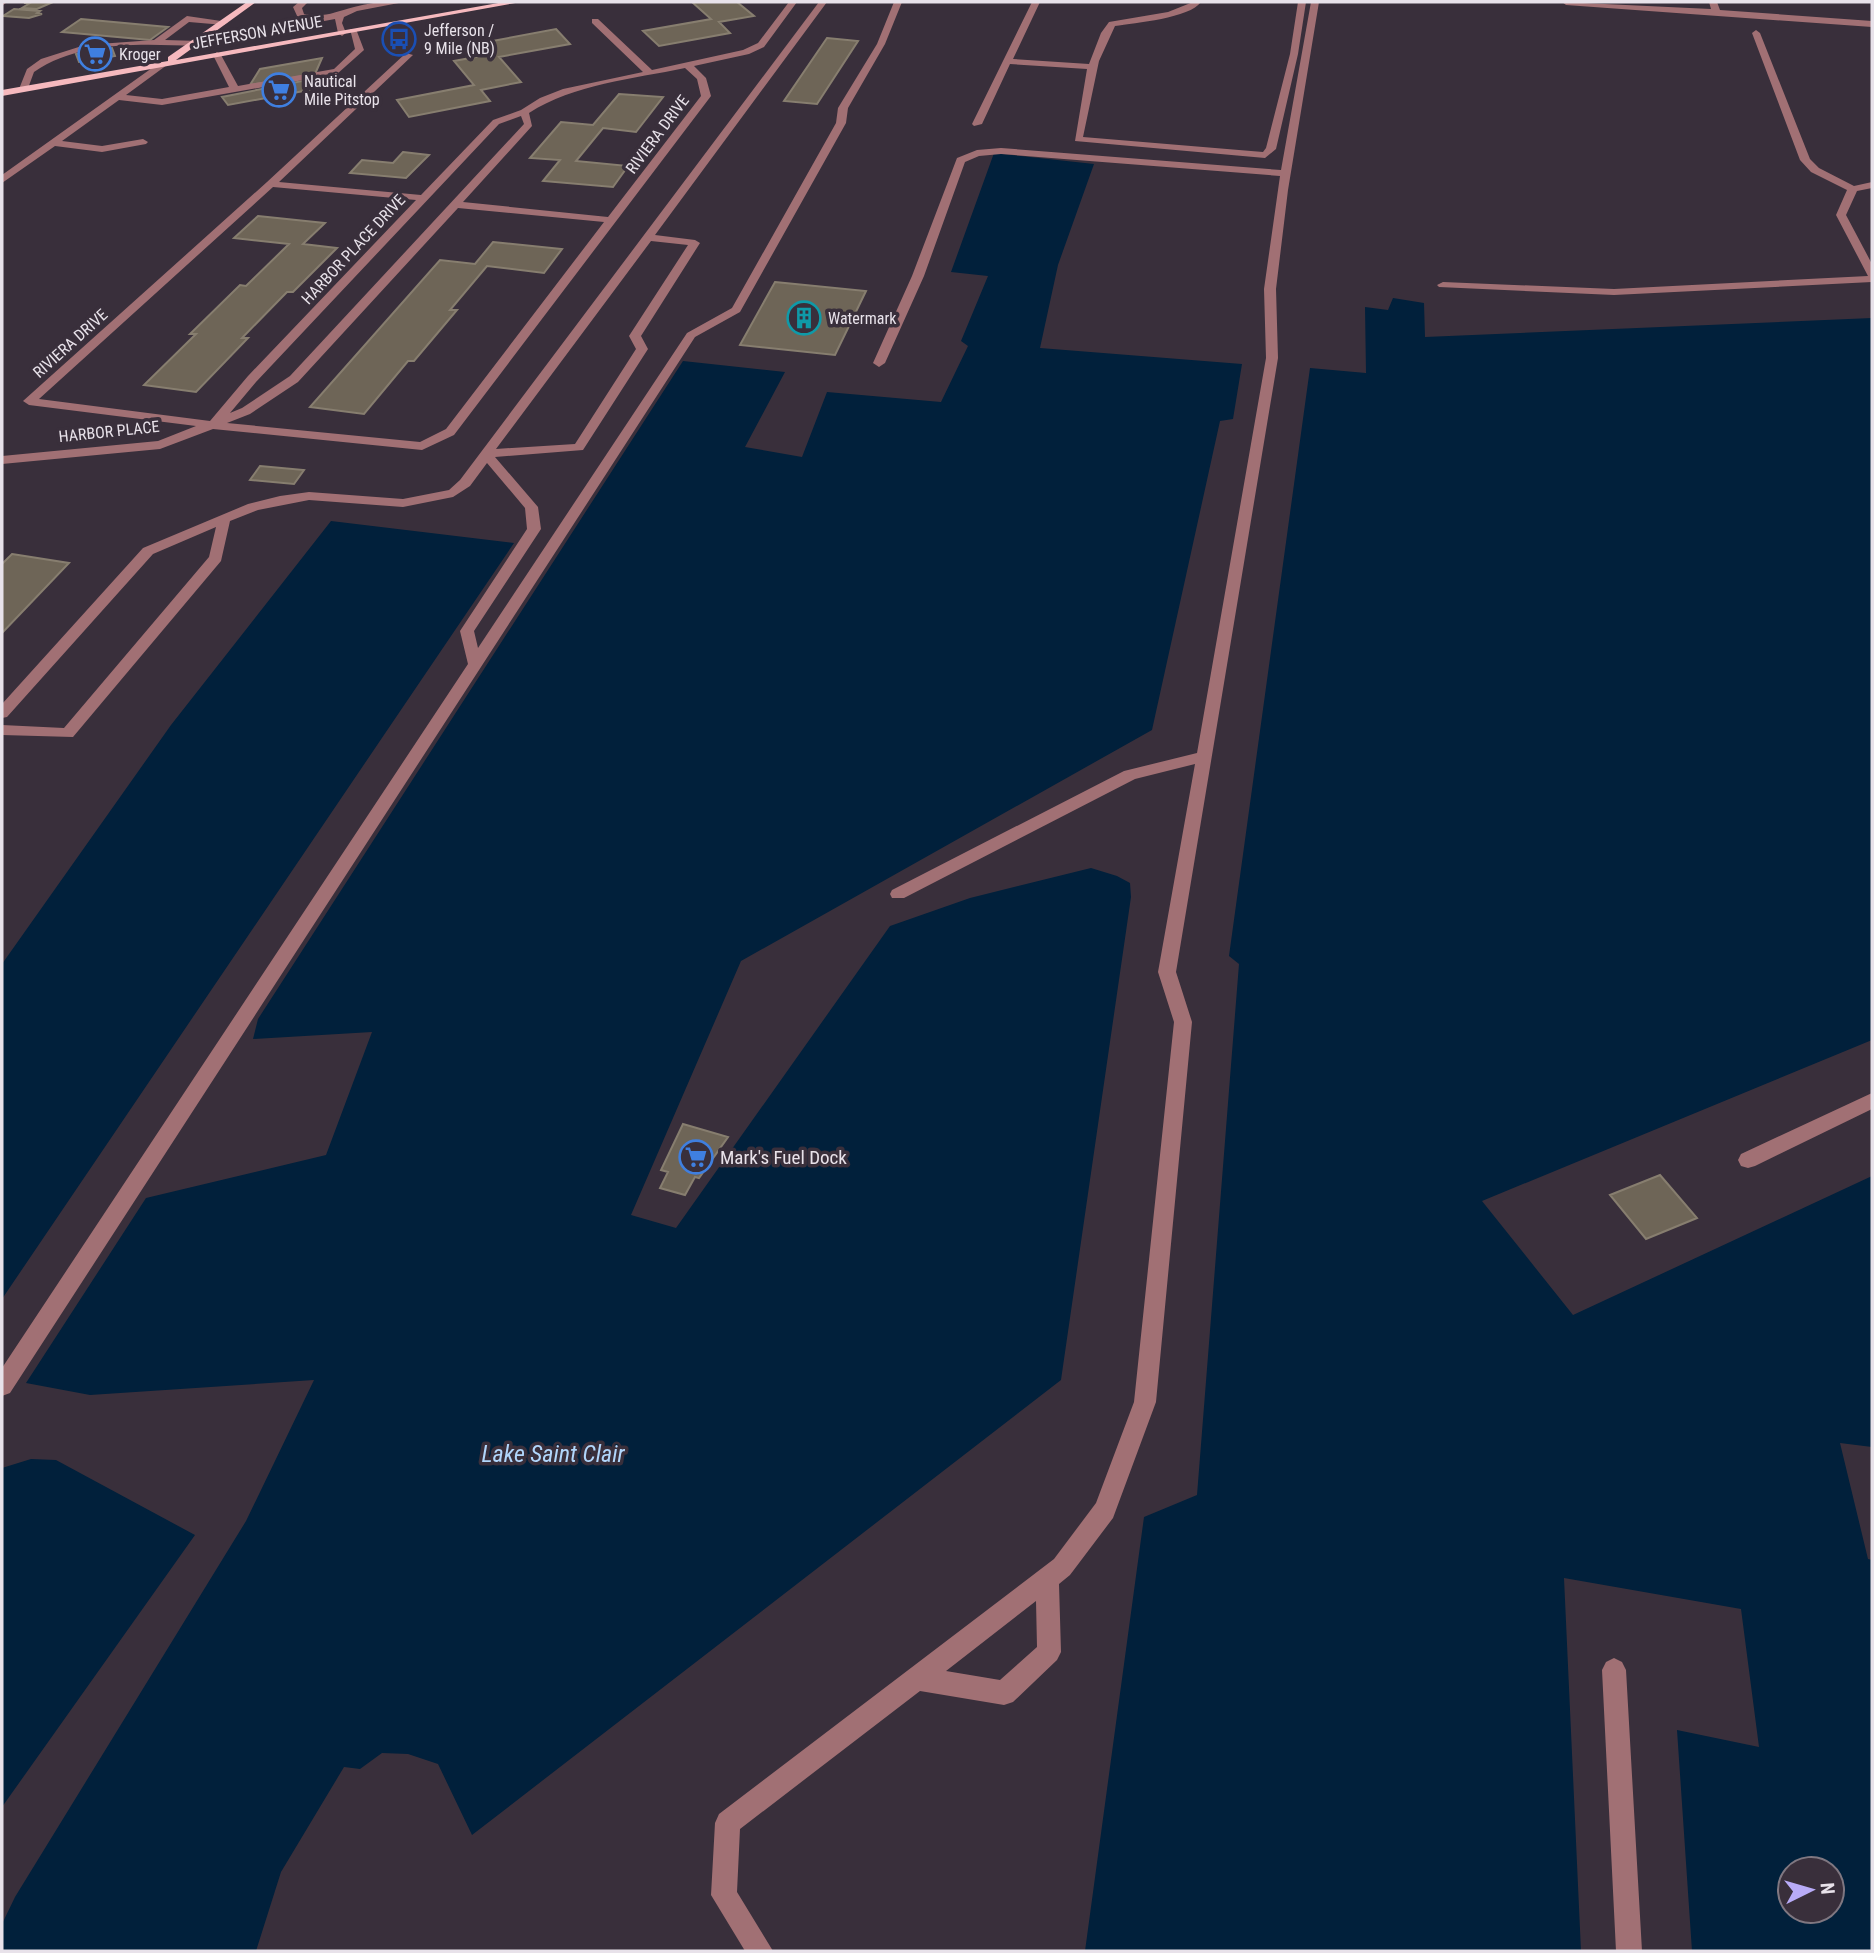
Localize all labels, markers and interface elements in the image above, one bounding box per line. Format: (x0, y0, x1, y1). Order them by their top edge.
street label: JEFFERSON AVENUE (191, 12, 323, 53)
bus stop icon: Jefferson / 9 Mile (NB) (380, 20, 418, 58)
place label: Jefferson / 9 Mile (NB) (424, 21, 495, 58)
supermarket icon: Kroger (76, 35, 114, 73)
place label: Kroger (119, 45, 161, 64)
supermarket icon: Nautical Mile Pitstop (260, 71, 298, 109)
place label: Nautical Mile Pitstop (304, 72, 380, 109)
street label: RIVIERA DRIVE (622, 91, 693, 177)
street label: HARBOR PLACE DRIVE (298, 190, 409, 308)
building icon: Watermark (785, 299, 823, 337)
street label: RIVIERA DRIVE (29, 305, 111, 382)
place label: Watermark (828, 309, 897, 328)
street label: HARBOR PLACE (58, 417, 160, 446)
supermarket icon: Mark's Fuel Dock (677, 1138, 715, 1176)
place label: Mark's Fuel Dock (720, 1146, 847, 1169)
water label: Lake Saint Clair (481, 1440, 625, 1468)
north arrow (1776, 1855, 1846, 1925)
text: N (1815, 1882, 1839, 1895)

